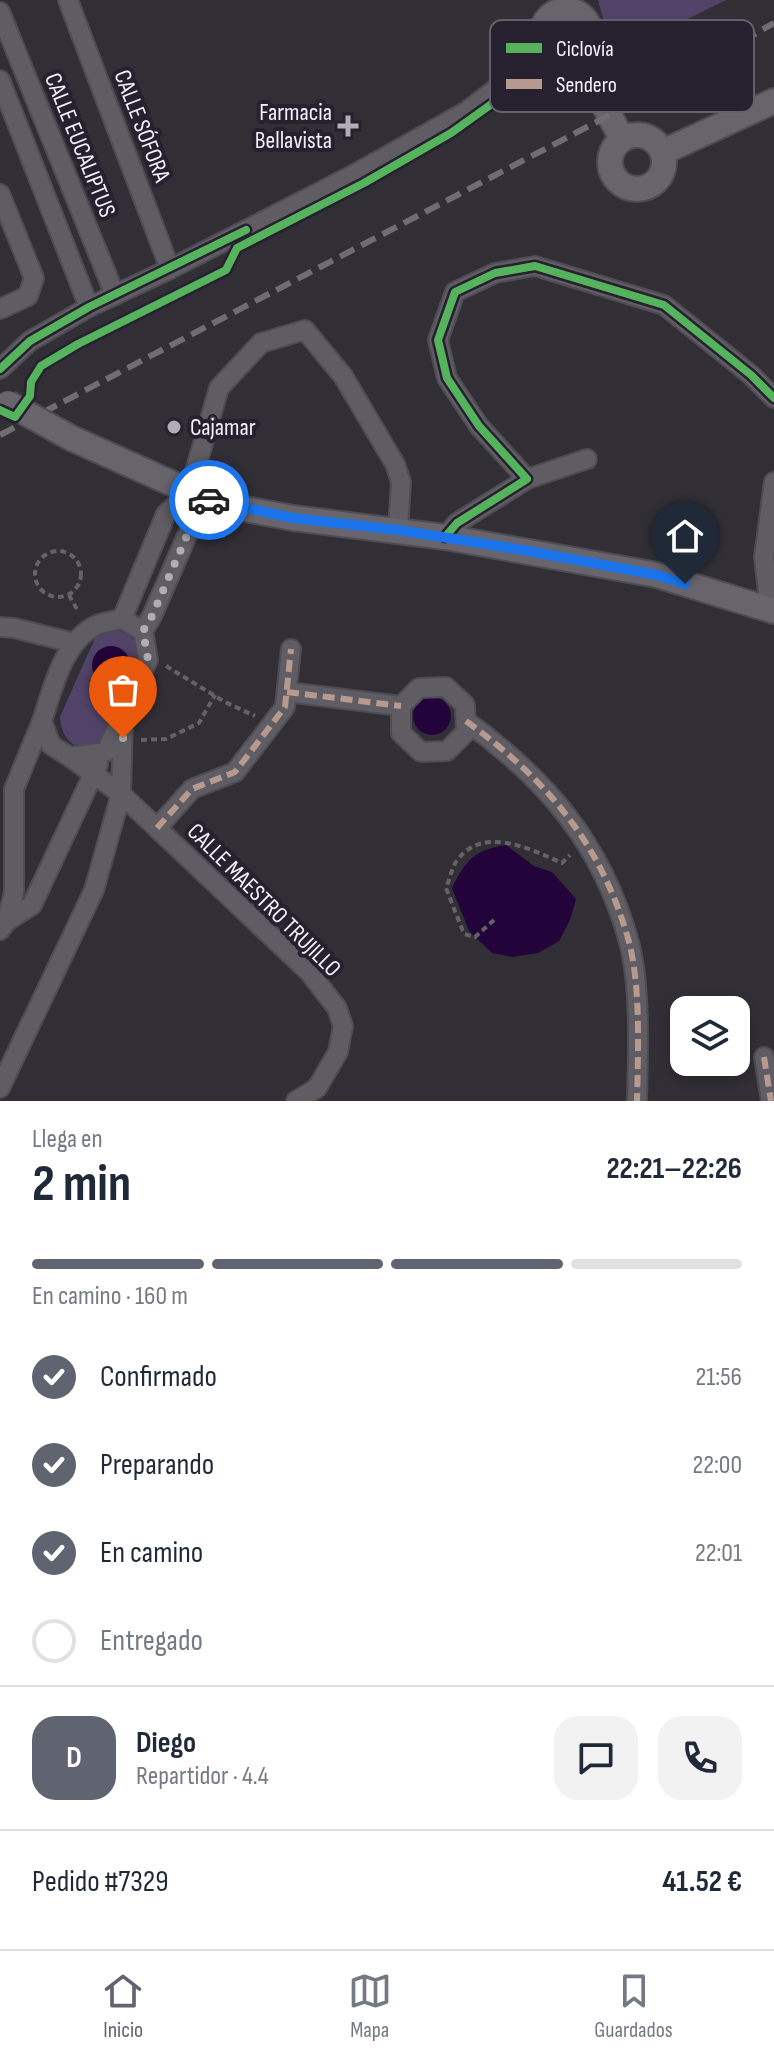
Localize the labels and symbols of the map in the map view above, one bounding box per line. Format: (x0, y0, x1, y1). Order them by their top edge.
legend (490, 20, 754, 112)
text: Ciclovía (556, 36, 614, 63)
street label: CALLE SÓFORA (107, 66, 177, 187)
street label: CALLE EUCALIPTUS (38, 69, 122, 221)
text: Sendero (556, 72, 617, 99)
place label: Farmacia Bellavista (255, 98, 332, 155)
marker: Farmacia Bellavista (339, 117, 357, 135)
place label: Cajamar (190, 413, 256, 442)
marker: Cajamar (165, 418, 183, 436)
courier (169, 460, 249, 540)
pin (651, 502, 719, 584)
pin (89, 656, 157, 738)
street label: CALLE MAESTRO TRUJILLO (181, 817, 347, 983)

